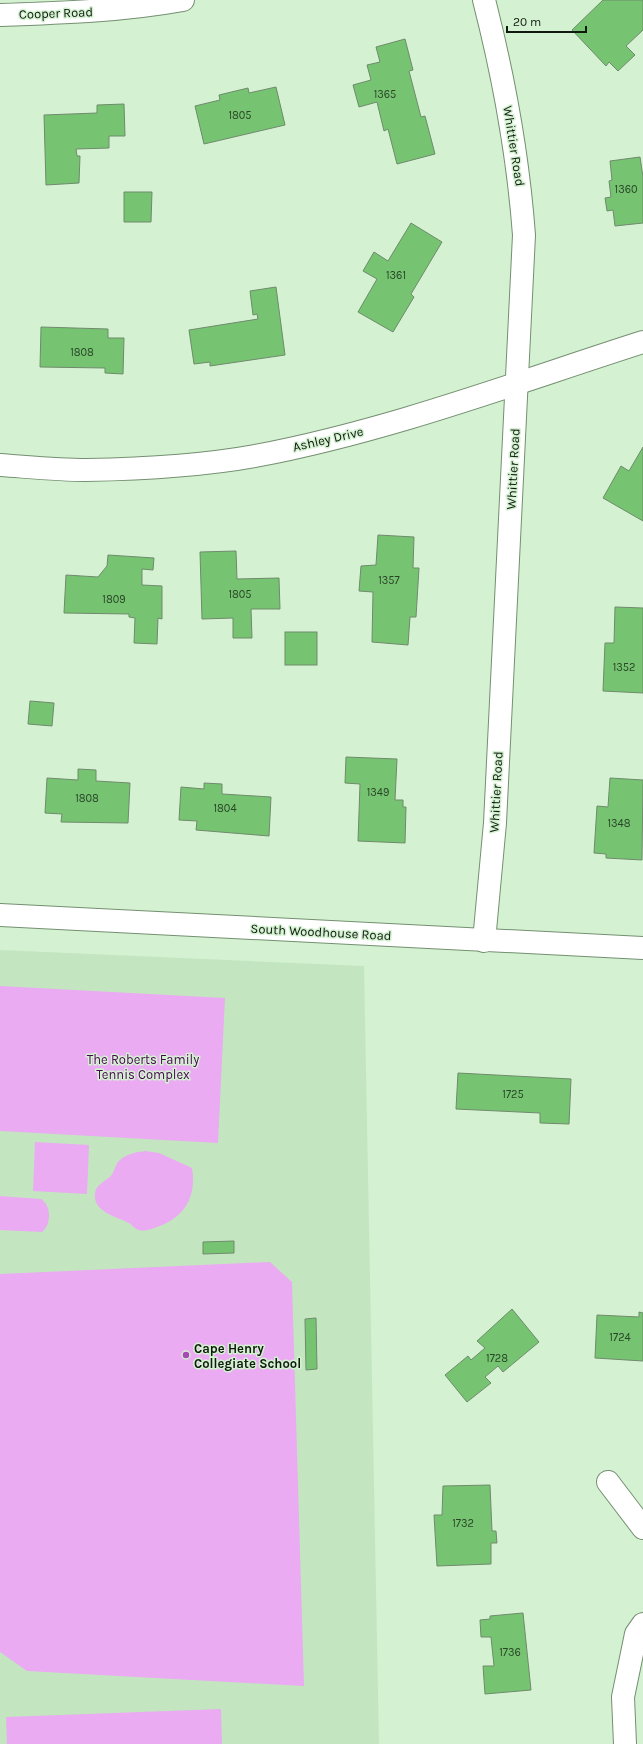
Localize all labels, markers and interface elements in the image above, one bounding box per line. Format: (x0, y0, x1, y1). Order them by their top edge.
street label: Cooper Road (19, 4, 93, 22)
scale bar (507, 8, 586, 34)
text: 20 m (513, 15, 541, 29)
house number: 1365 (374, 88, 396, 101)
street label: Whittier Road (500, 105, 528, 187)
house number: 1805 (228, 109, 252, 122)
house number: 1360 (615, 183, 637, 196)
house number: 1361 (386, 269, 406, 282)
house number: 1808 (70, 346, 94, 359)
street label: Ashley Drive (291, 424, 365, 454)
street label: Whittier Road (503, 428, 523, 510)
house number: 1357 (378, 574, 400, 587)
house number: 1805 (228, 588, 252, 601)
house number: 1809 (102, 593, 126, 606)
house number: 1352 (613, 661, 635, 674)
street label: Whittier Road (486, 751, 506, 833)
house number: 1349 (367, 786, 389, 799)
house number: 1808 (75, 792, 99, 805)
house number: 1804 (213, 802, 237, 815)
house number: 1348 (607, 817, 631, 830)
street label: South Woodhouse Road (250, 921, 392, 943)
park label: The Roberts Family Tennis Complex (87, 1052, 199, 1082)
house number: 1725 (502, 1088, 524, 1101)
house number: 1724 (609, 1331, 631, 1344)
place label: Cape Henry Collegiate School (194, 1341, 301, 1371)
marker: Cape Henry Collegiate School (181, 1350, 191, 1360)
house number: 1728 (486, 1352, 508, 1365)
house number: 1732 (452, 1517, 474, 1530)
house number: 1736 (499, 1646, 521, 1659)

